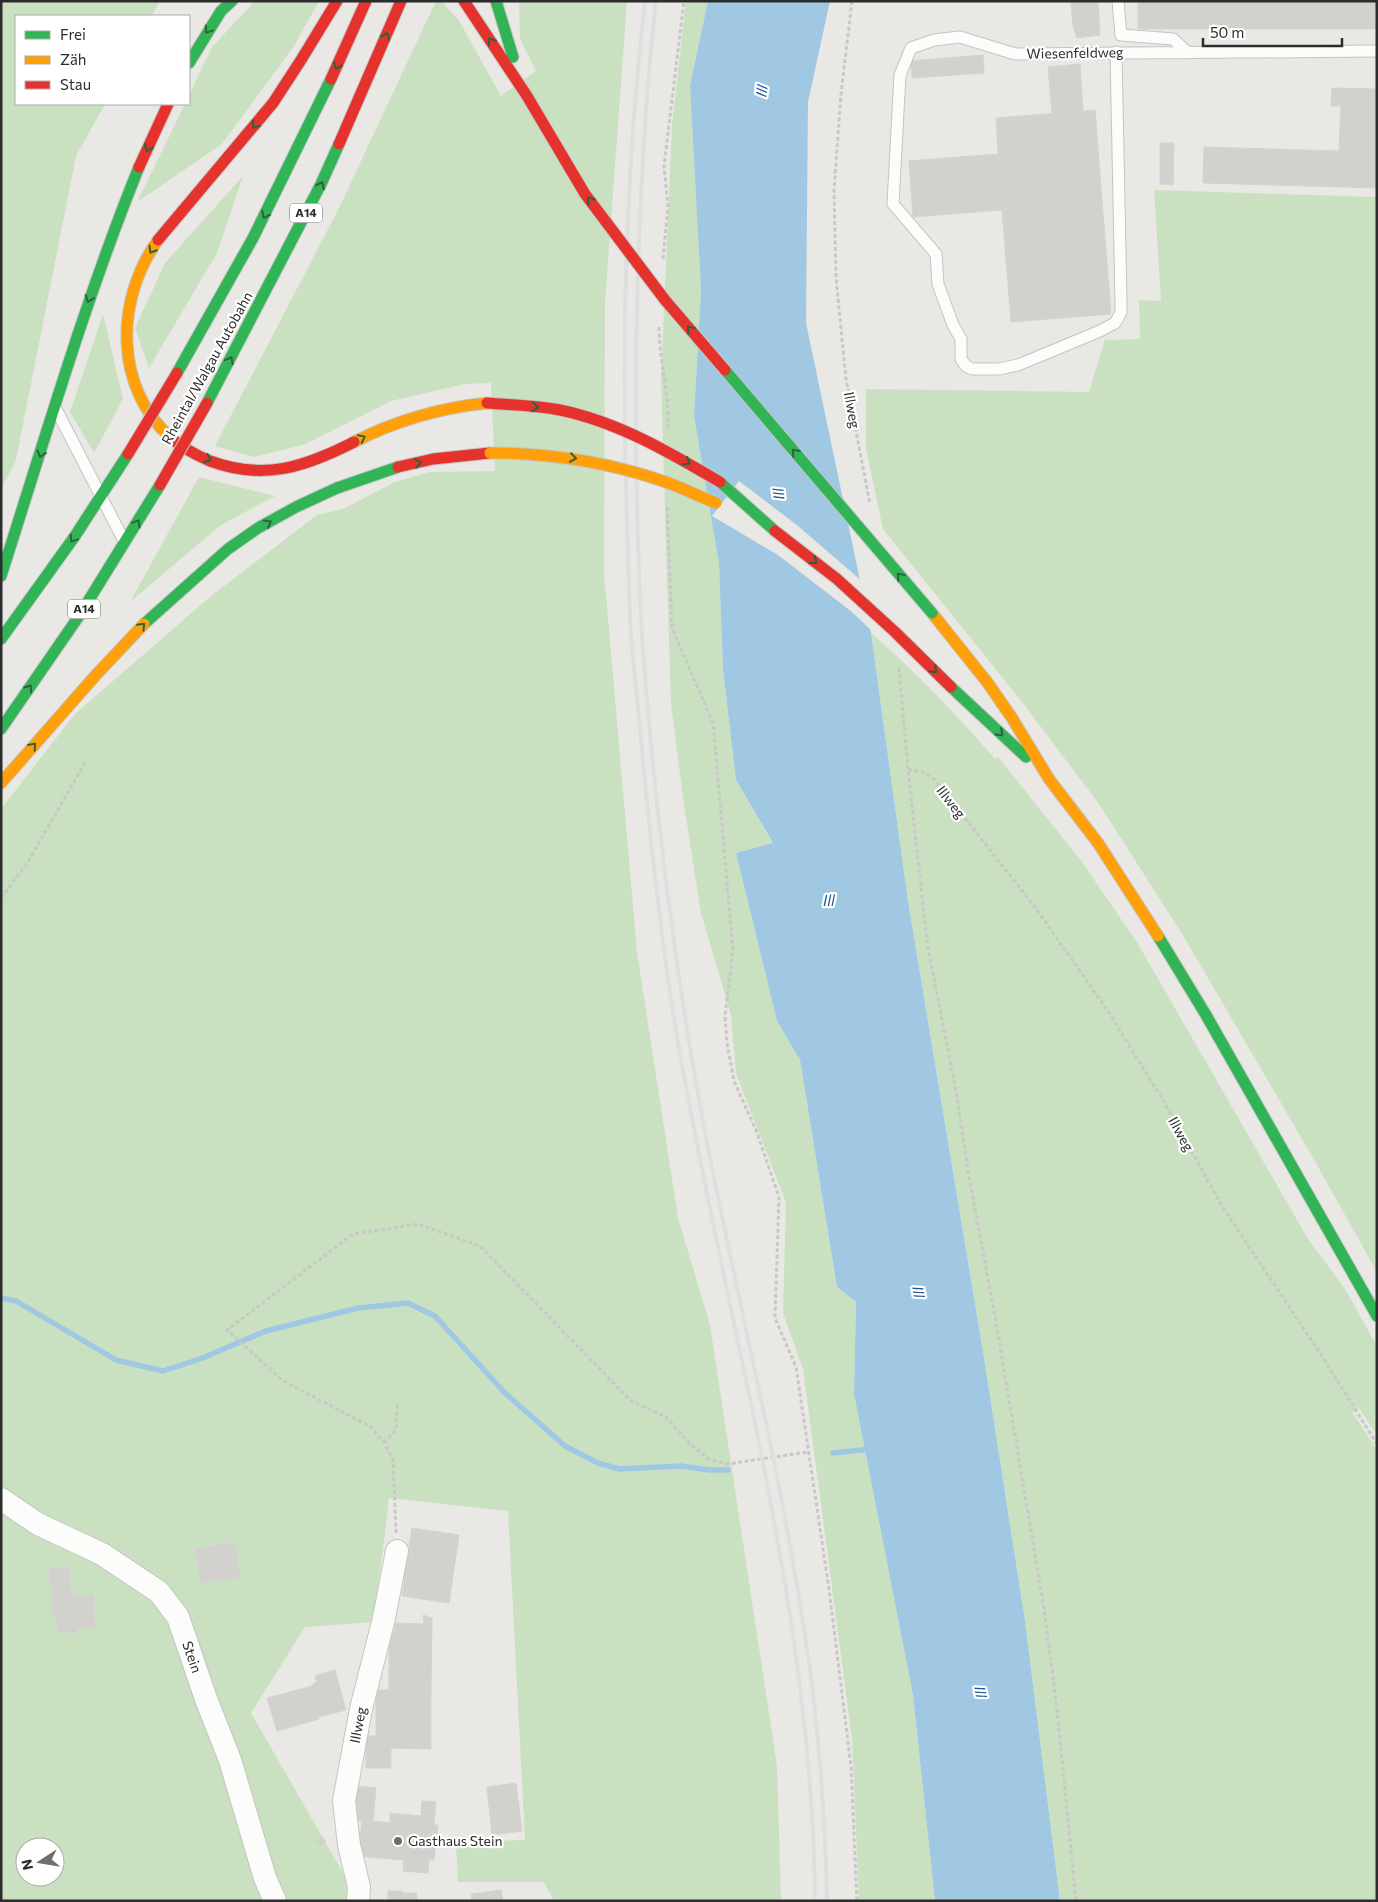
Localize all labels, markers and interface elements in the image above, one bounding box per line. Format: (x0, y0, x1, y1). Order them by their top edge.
legend (15, 15, 190, 105)
scale bar (1203, 15, 1342, 47)
text: 50 m (1210, 23, 1244, 41)
text: Frei (60, 25, 86, 43)
one-way arrow (205, 25, 214, 34)
one-way arrow (380, 32, 391, 41)
one-way arrow (488, 37, 497, 47)
street label: Wiesenfeldweg (1026, 43, 1124, 62)
text: Zäh (60, 50, 86, 68)
one-way arrow (333, 61, 344, 70)
text: Stau (60, 75, 91, 93)
water label: Ill (751, 82, 771, 98)
one-way arrow (252, 119, 261, 128)
one-way arrow (143, 143, 154, 152)
one-way arrow (314, 181, 325, 190)
one-way arrow (587, 196, 596, 206)
road number: A14 (290, 204, 322, 222)
one-way arrow (261, 210, 271, 219)
one-way arrow (149, 244, 158, 253)
street label: Rheintal/Walgau Autobahn (157, 288, 256, 447)
one-way arrow (84, 295, 94, 303)
one-way arrow (687, 325, 696, 334)
one-way arrow (224, 356, 234, 365)
street label: Illweg (841, 390, 864, 430)
one-way arrow (532, 401, 540, 412)
one-way arrow (357, 434, 366, 444)
one-way arrow (792, 449, 801, 458)
one-way arrow (36, 450, 46, 458)
one-way arrow (569, 452, 577, 463)
one-way arrow (203, 453, 212, 464)
one-way arrow (681, 456, 690, 466)
one-way arrow (413, 458, 422, 468)
water label: Ill (768, 486, 788, 501)
one-way arrow (130, 519, 140, 528)
one-way arrow (262, 520, 271, 530)
one-way arrow (70, 533, 79, 543)
one-way arrow (808, 555, 818, 564)
one-way arrow (897, 573, 906, 582)
road number: A14 (68, 600, 100, 618)
one-way arrow (136, 622, 145, 631)
one-way arrow (928, 664, 937, 673)
one-way arrow (23, 685, 32, 694)
one-way arrow (994, 727, 1003, 736)
one-way arrow (28, 743, 36, 752)
street label: Illweg (933, 782, 970, 822)
water label: Ill (823, 891, 836, 909)
street label: Illweg (1165, 1113, 1198, 1154)
water label: Ill (909, 1285, 929, 1300)
street label: Stein (179, 1639, 206, 1675)
water label: Ill (971, 1685, 991, 1700)
street label: Illweg (346, 1705, 369, 1745)
place label: Gasthaus Stein (408, 1832, 503, 1849)
marker: Gasthaus Stein (392, 1835, 404, 1847)
north arrow (15, 1837, 65, 1887)
text: N (17, 1858, 36, 1872)

